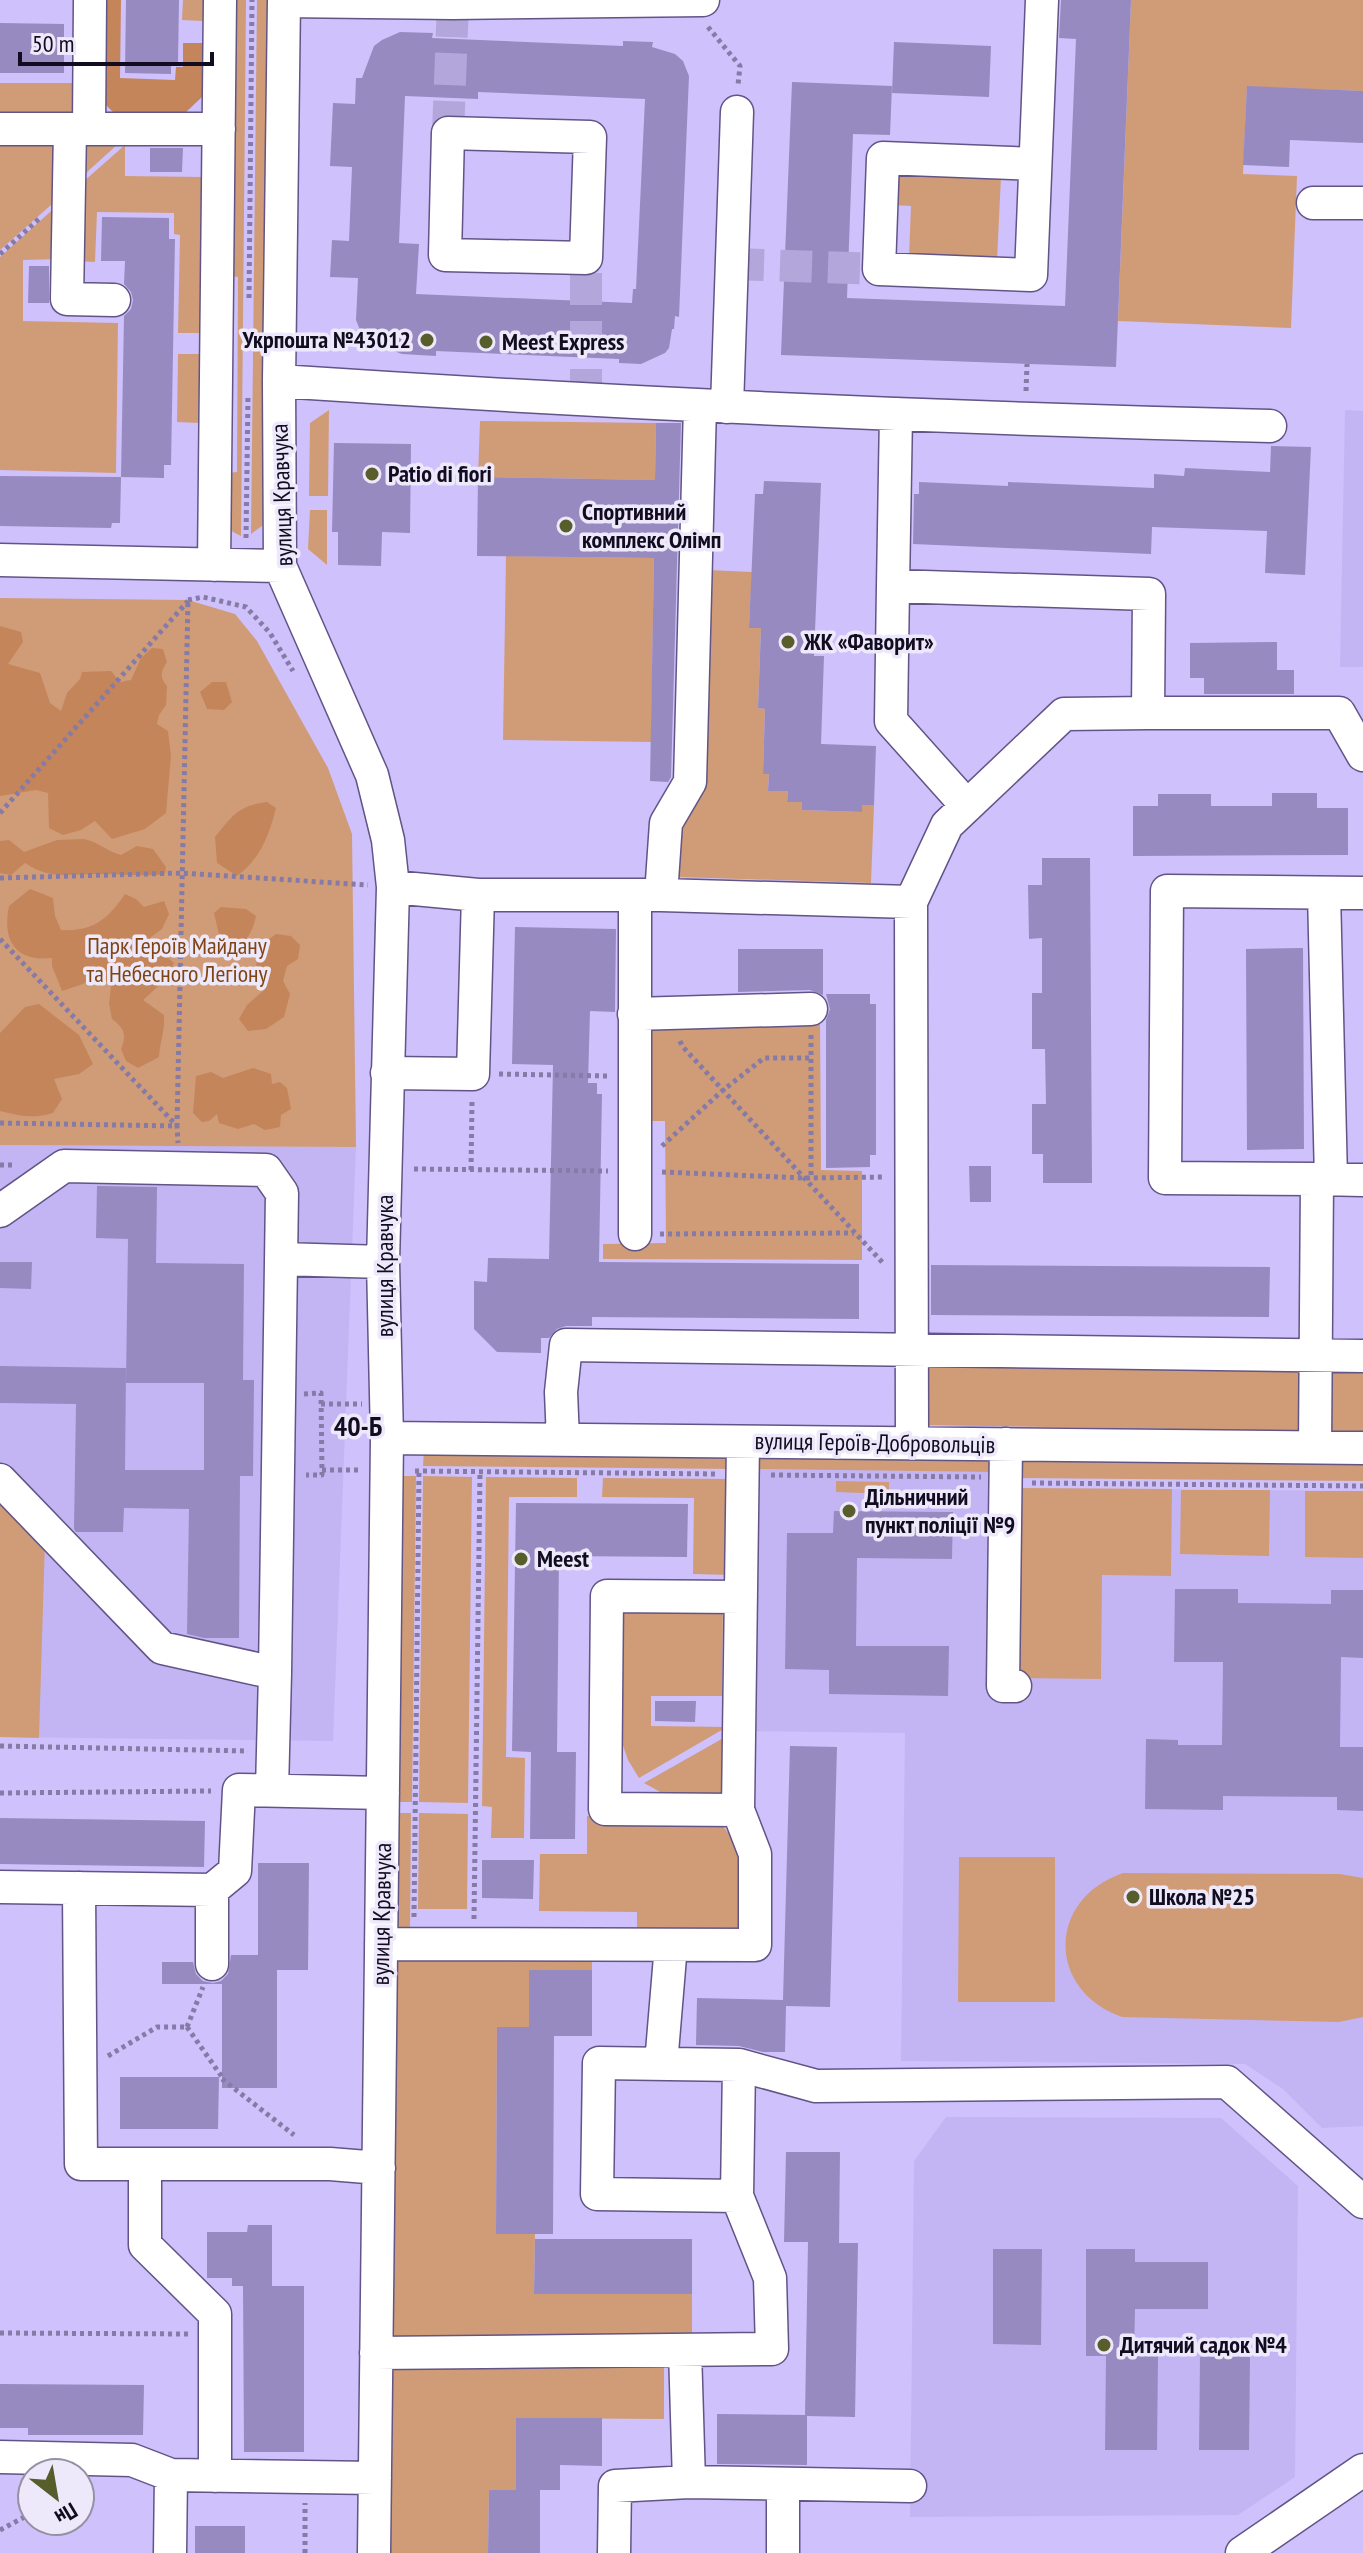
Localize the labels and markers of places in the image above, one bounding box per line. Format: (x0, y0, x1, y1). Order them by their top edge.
place label: Укрпошта №43012 (242, 324, 411, 355)
place label: Meest Express (502, 326, 624, 357)
marker: Укрпошта №43012 (418, 331, 436, 349)
marker: Meest Express (477, 333, 495, 351)
place label: Patio di fiori (388, 458, 492, 489)
marker: Patio di fiori (363, 465, 381, 483)
place label: Спортивний комплекс Олімп (582, 496, 721, 555)
marker: Спортивний комплекс Олімп (557, 517, 575, 535)
place label: ЖК «Фаворит» (803, 626, 934, 657)
marker: ЖК «Фаворит» (779, 633, 797, 651)
place label: Дільничний пункт поліції №9 (865, 1481, 1015, 1540)
marker: Дільничний пункт поліції №9 (840, 1502, 858, 1520)
place label: Meest (537, 1543, 589, 1574)
marker: Meest (512, 1550, 530, 1568)
place label: Школа №25 (1149, 1881, 1255, 1912)
marker: Школа №25 (1124, 1888, 1142, 1906)
place label: Дитячий садок №4 (1120, 2329, 1287, 2360)
marker: Дитячий садок №4 (1095, 2336, 1113, 2354)

